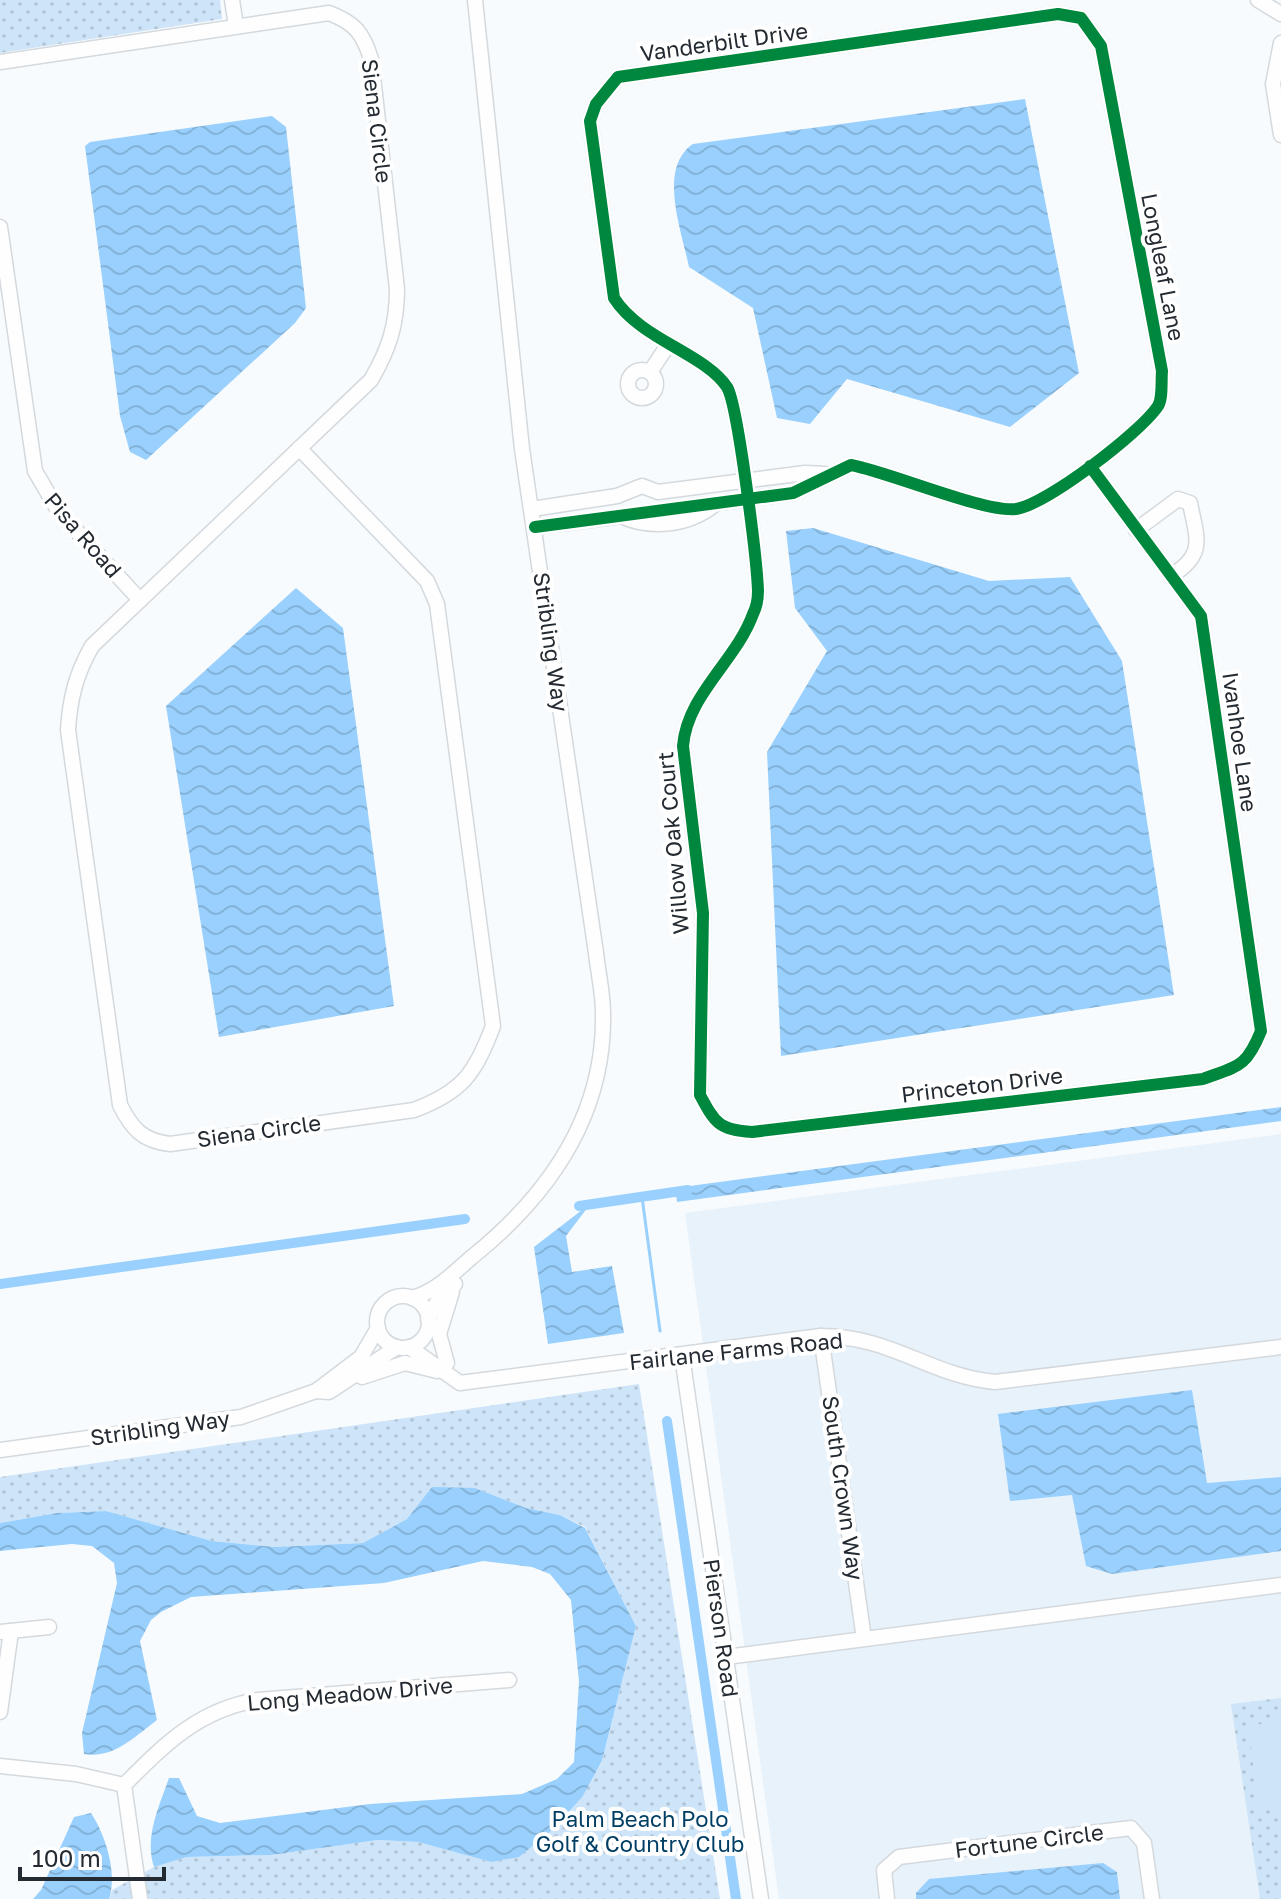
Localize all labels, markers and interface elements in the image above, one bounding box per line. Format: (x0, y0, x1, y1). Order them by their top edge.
street label: Vanderbilt Drive (638, 16, 810, 67)
street label: Siena Circle (356, 57, 399, 185)
street label: Longleaf Lane (1136, 191, 1191, 343)
street label: Pisa Road (39, 487, 128, 583)
street label: Stribling Way (528, 570, 575, 713)
street label: Ivanhoe Lane (1217, 670, 1264, 814)
street label: Willow Oak Court (651, 751, 694, 935)
street label: Princeton Drive (900, 1061, 1064, 1108)
street label: Siena Circle (195, 1108, 323, 1153)
street label: Fairlane Farms Road (628, 1326, 844, 1375)
street label: South Crown Way (817, 1394, 870, 1582)
street label: Stribling Way (88, 1404, 231, 1451)
street label: Pierson Road (698, 1557, 745, 1699)
street label: Long Meadow Drive (246, 1671, 454, 1716)
park label: Palm Beach Polo Golf & Country Club (536, 1805, 744, 1857)
street label: Fortune Circle (953, 1818, 1105, 1863)
scale bar (20, 1831, 164, 1881)
text: 100 m (32, 1843, 101, 1872)

